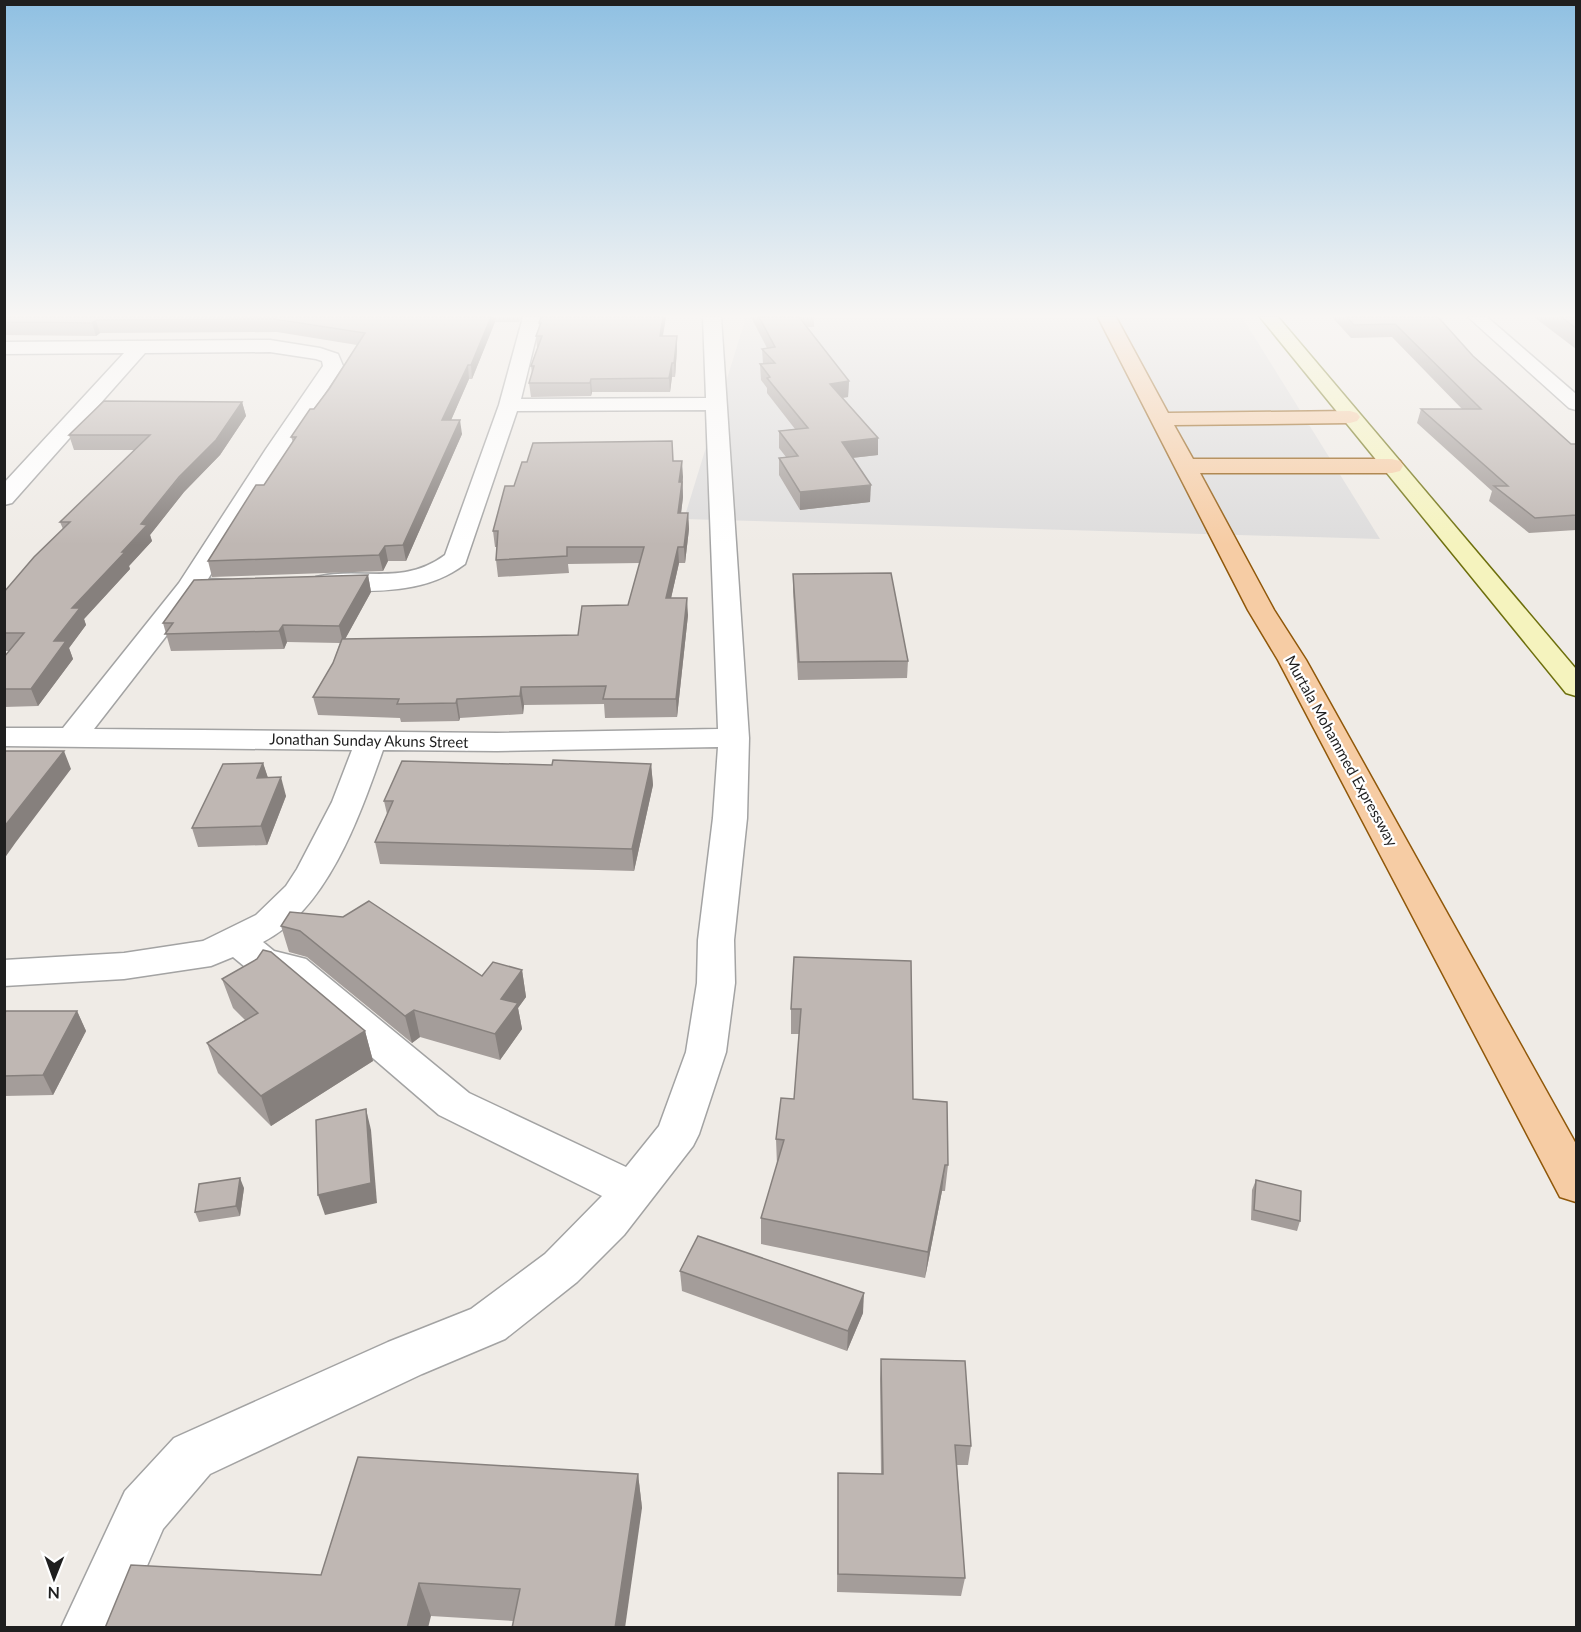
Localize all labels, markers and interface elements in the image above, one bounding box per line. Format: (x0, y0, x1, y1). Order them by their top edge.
street label: Murtala Mohammed Expressway (1282, 652, 1402, 849)
street label: Jonathan Sunday Akuns Street (269, 729, 469, 751)
north arrow (24, 1548, 84, 1608)
text: N (47, 1584, 60, 1603)

